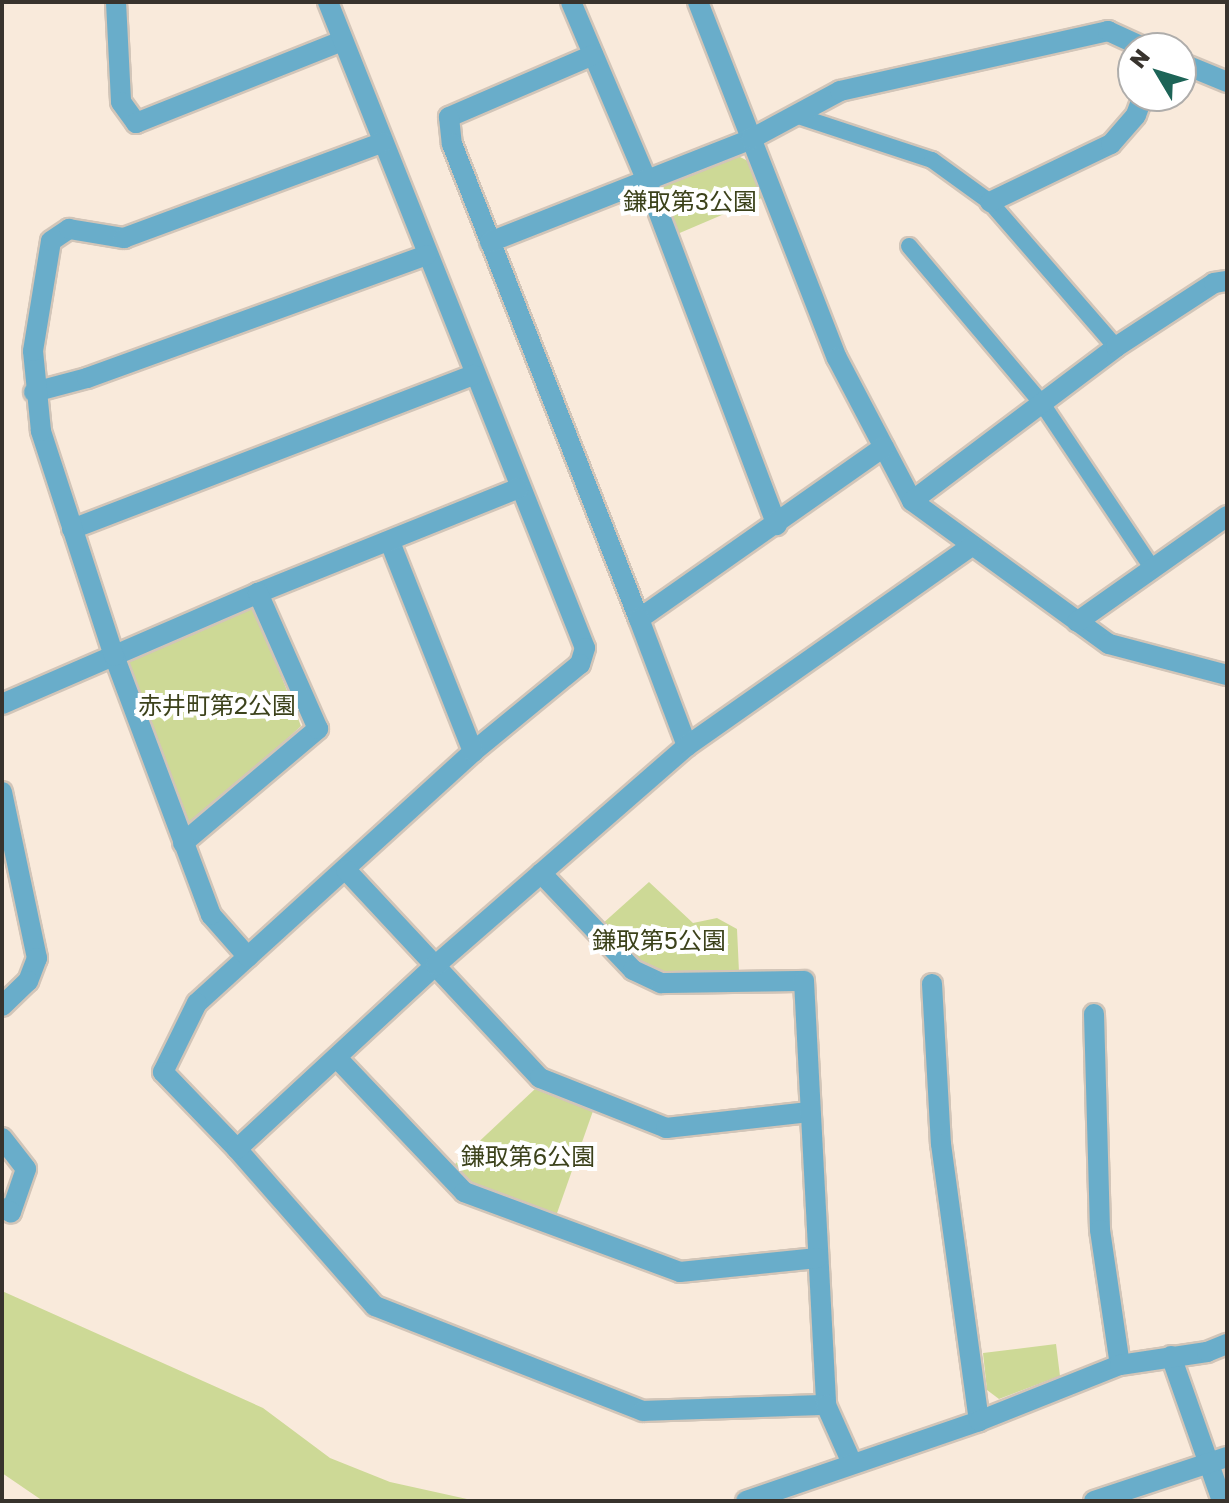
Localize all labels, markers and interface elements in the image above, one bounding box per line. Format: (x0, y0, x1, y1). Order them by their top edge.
north arrow (1117, 32, 1197, 112)
text: N (1123, 43, 1155, 73)
park label: 鎌取第3公園 (623, 187, 757, 215)
park label: 赤井町第2公園 (138, 691, 296, 719)
park label: 鎌取第5公園 (592, 926, 726, 954)
park label: 鎌取第6公園 (461, 1142, 595, 1170)

